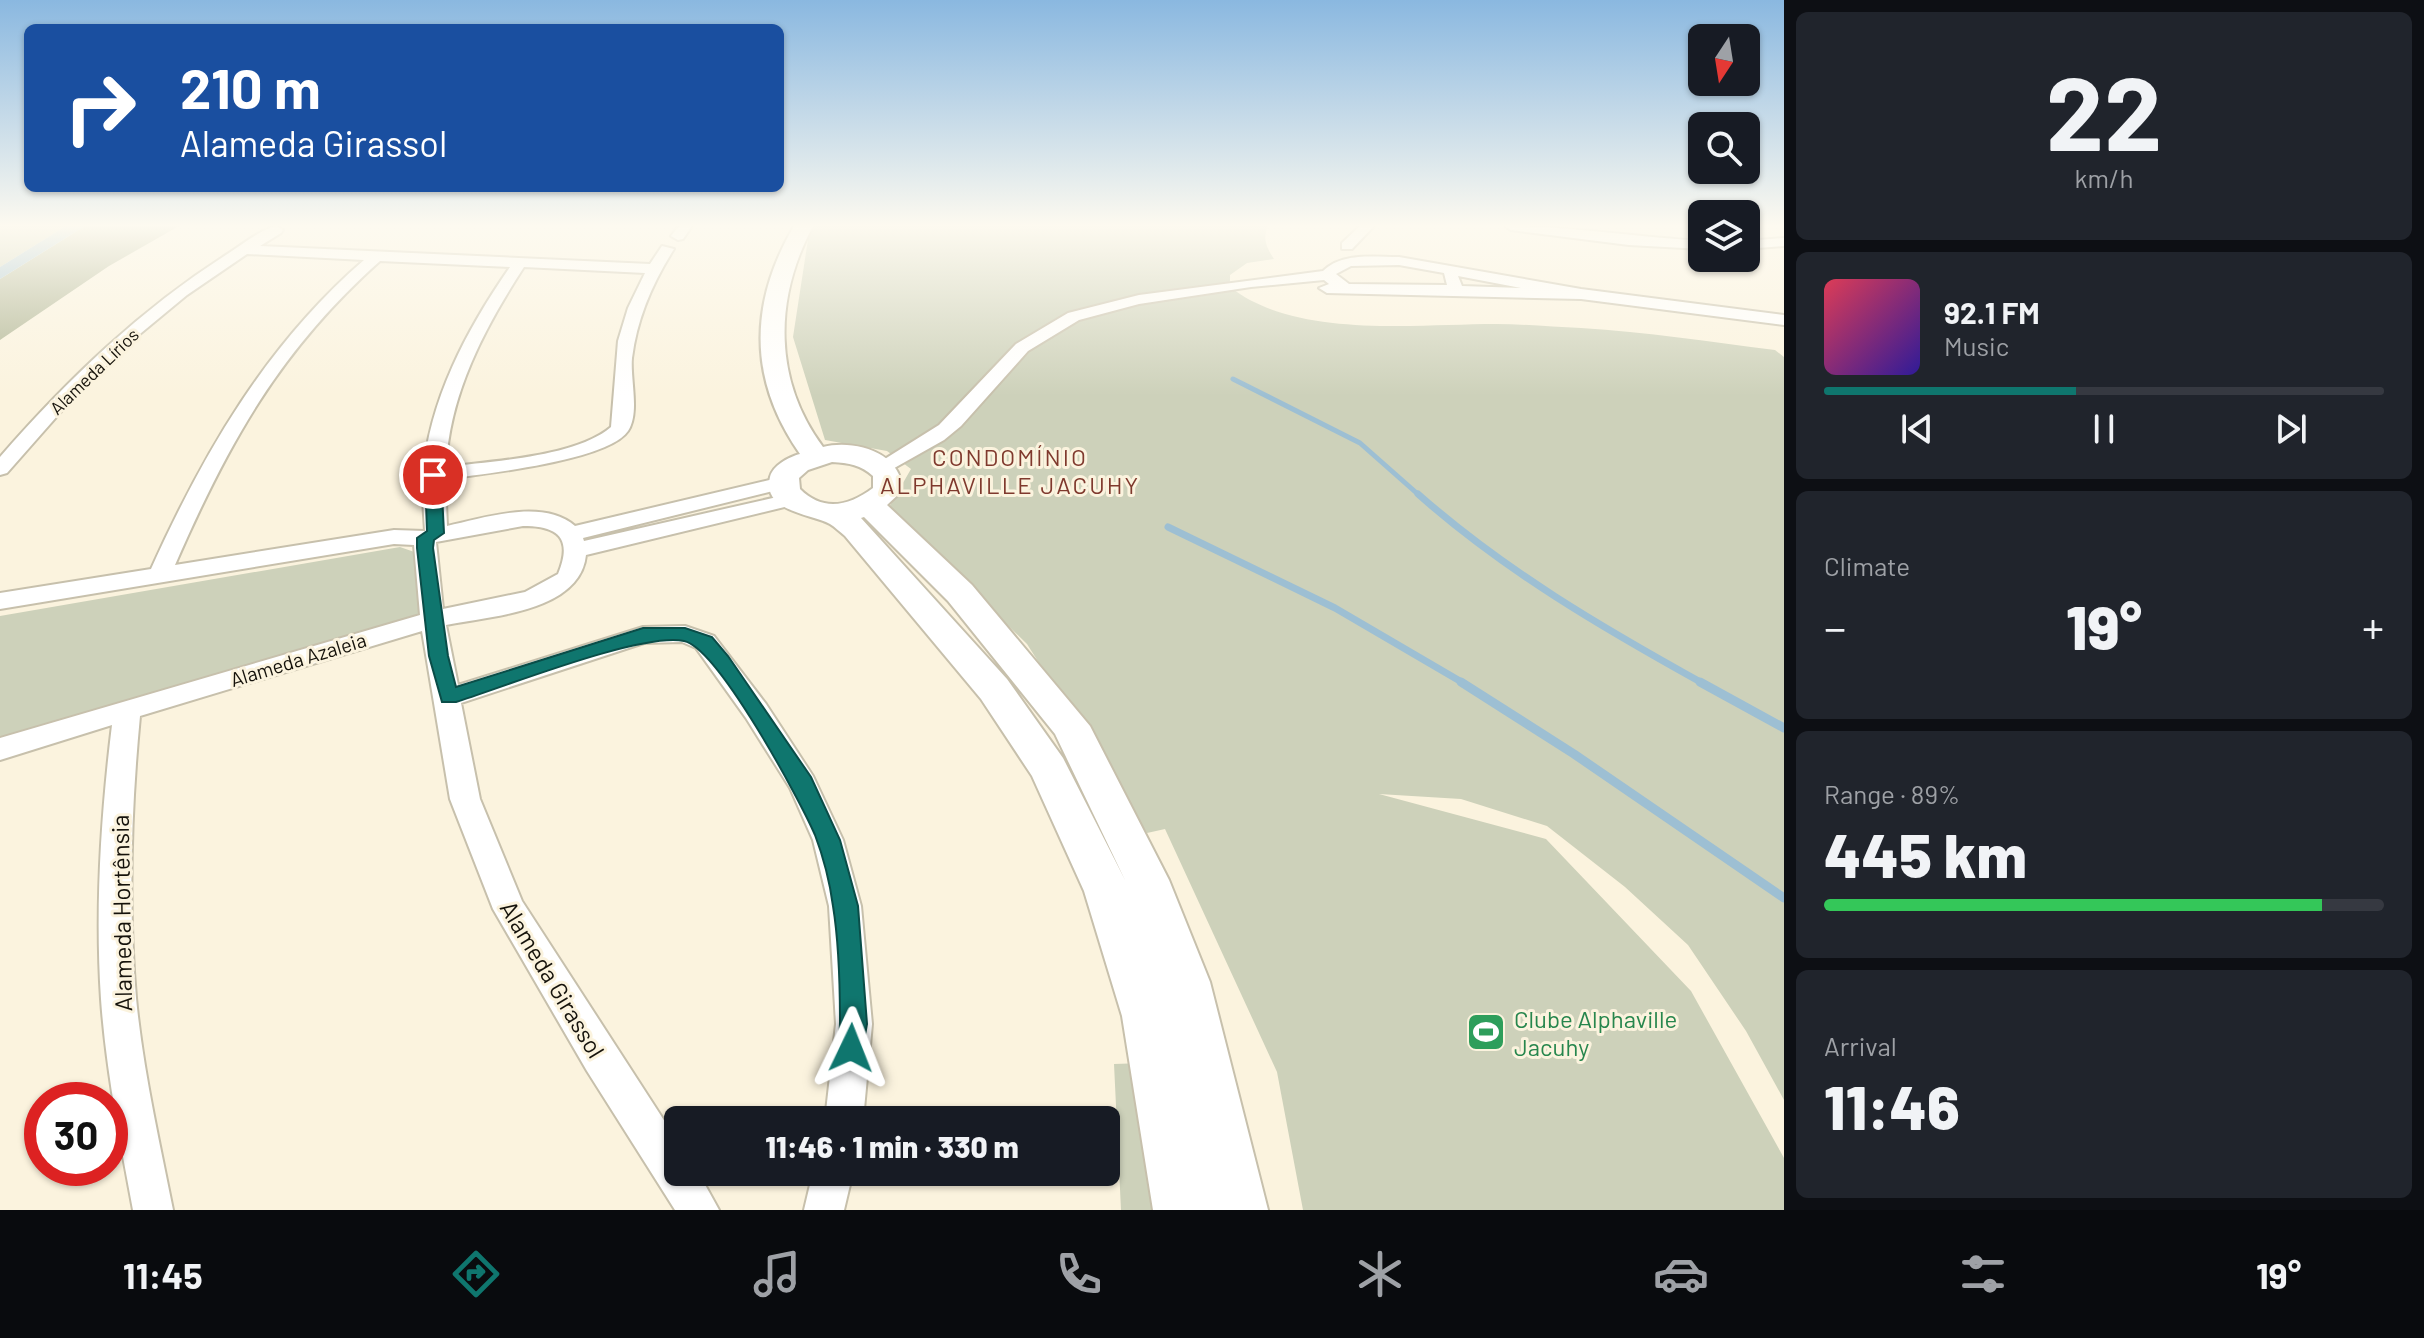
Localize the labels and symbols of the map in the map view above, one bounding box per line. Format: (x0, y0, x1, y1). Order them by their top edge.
north arrow (1688, 24, 1760, 96)
street label: Alameda Lírios (45, 323, 143, 419)
pin (399, 441, 467, 509)
district label: CONDOMÍNIO ALPHAVILLE JACUHY (880, 442, 1140, 499)
street label: Alameda Azaleia (227, 627, 369, 691)
street label: Alameda Hortênsia (105, 814, 137, 1012)
street label: Alameda Girassol (495, 895, 611, 1063)
place label: Clube Alphaville Jacuhy (1514, 1004, 1677, 1061)
position arrow (809, 1006, 893, 1090)
sports icon: Clube Alphaville Jacuhy (1465, 1011, 1507, 1053)
speed limit sign: 30 (24, 1082, 128, 1186)

